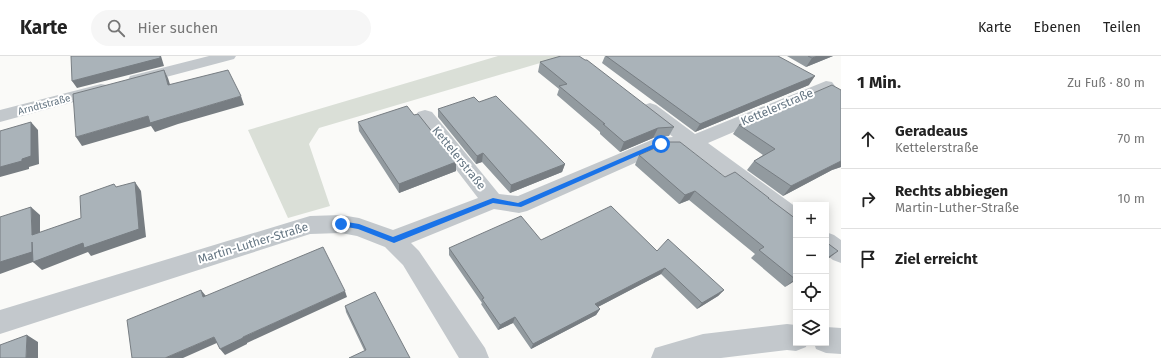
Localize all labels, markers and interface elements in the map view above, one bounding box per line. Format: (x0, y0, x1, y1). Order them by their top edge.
search box (91, 10, 371, 46)
text: Karte (20, 16, 67, 39)
icon: search (105, 17, 127, 39)
text: Hier suchen (137, 19, 218, 37)
text: Karte (978, 19, 1012, 36)
text: Ebenen (1034, 19, 1081, 36)
text: Teilen (1103, 19, 1141, 36)
text: 1 Min. (857, 72, 901, 93)
text: Zu Fuß · 80 m (1067, 75, 1145, 90)
street label: Kettelerstraße (739, 85, 815, 129)
street label: Arndtstraße (17, 92, 72, 118)
text: Geradeaus (895, 122, 968, 140)
street label: Kettelerstraße (429, 124, 489, 192)
icon: ahead (857, 128, 879, 150)
text: 70 m (1118, 131, 1145, 146)
route start (652, 135, 670, 153)
text: Kettelerstraße (895, 140, 979, 155)
text: Rechts abbiegen (895, 182, 1008, 200)
icon: right (857, 188, 879, 210)
text: 10 m (1118, 191, 1145, 206)
text: Martin-Luther-Straße (895, 200, 1019, 215)
map controls (793, 202, 829, 346)
button: + (793, 202, 829, 238)
route end (332, 215, 350, 233)
street label: Martin-Luther-Straße (196, 220, 310, 266)
button: − (793, 238, 829, 274)
icon: arrive (857, 248, 879, 270)
text: Ziel erreicht (895, 250, 978, 268)
button: locate (793, 274, 829, 310)
button: layers (793, 310, 829, 346)

